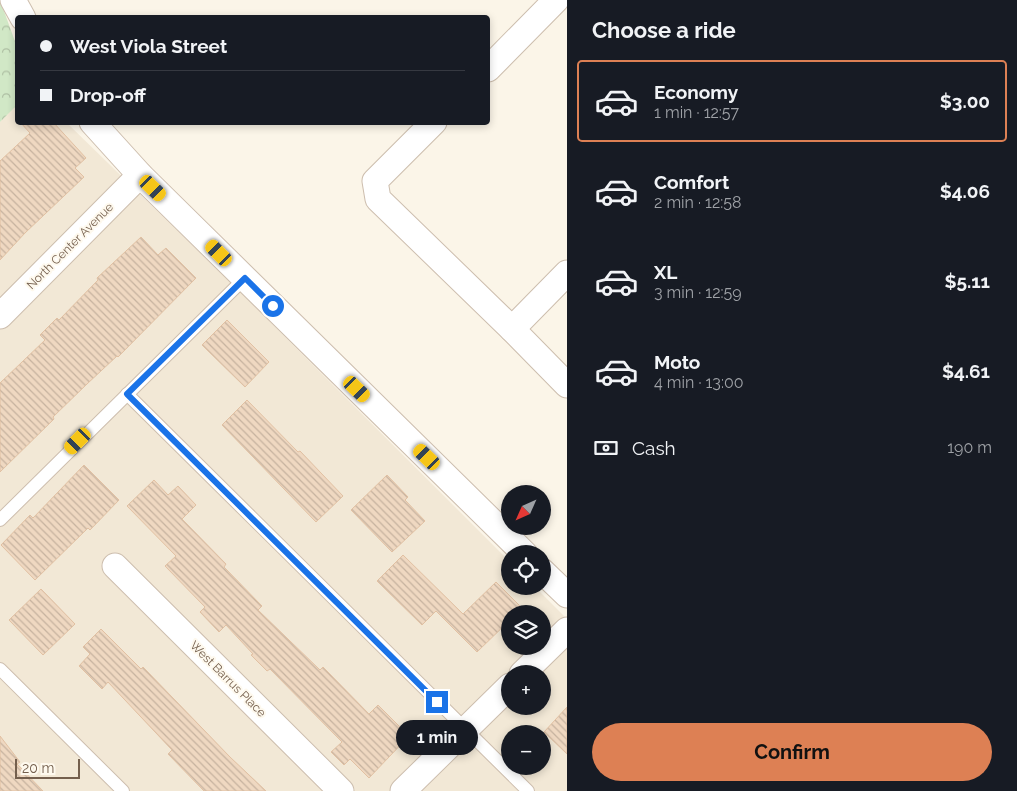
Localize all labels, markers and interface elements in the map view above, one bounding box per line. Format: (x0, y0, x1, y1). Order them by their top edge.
text: Choose a ride (592, 17, 736, 43)
text: West Viola Street (70, 35, 227, 57)
icon: car (594, 79, 639, 124)
text: Economy (654, 81, 738, 103)
text: Drop-off (70, 84, 146, 106)
text: $3.00 (940, 90, 990, 112)
text: 1 min · 12:57 (654, 103, 739, 122)
icon: car (594, 169, 639, 214)
text: Comfort (654, 171, 729, 193)
car (136, 172, 169, 204)
text: $4.06 (940, 180, 990, 202)
text: 2 min · 12:58 (654, 193, 742, 212)
street label: North Center Avenue (24, 200, 116, 292)
car (203, 237, 234, 269)
icon: car (594, 259, 639, 304)
text: XL (654, 261, 677, 283)
text: $5.11 (944, 270, 990, 292)
text: 3 min · 12:59 (654, 283, 742, 302)
route start (262, 295, 284, 317)
icon: car (594, 349, 639, 394)
text: Moto (654, 351, 700, 373)
text: $4.61 (942, 360, 990, 382)
car (340, 373, 373, 405)
text: 4 min · 13:00 (654, 373, 744, 392)
car (62, 425, 93, 457)
icon: cash (592, 434, 620, 462)
text: Cash (632, 437, 676, 459)
text: 190 m (947, 438, 992, 457)
car (410, 441, 443, 473)
north arrow (501, 485, 551, 535)
map controls (501, 485, 551, 775)
button: locate (501, 545, 551, 595)
button: layers (501, 605, 551, 655)
street label: West Barrus Place (187, 638, 269, 720)
button: + (501, 665, 551, 715)
route end (426, 691, 448, 713)
callout: 1 min (396, 720, 478, 754)
button: Confirm (592, 723, 992, 781)
button: − (501, 725, 551, 775)
text: 1 min (417, 728, 457, 747)
scale bar (15, 756, 80, 779)
text: 20 m (22, 760, 54, 776)

